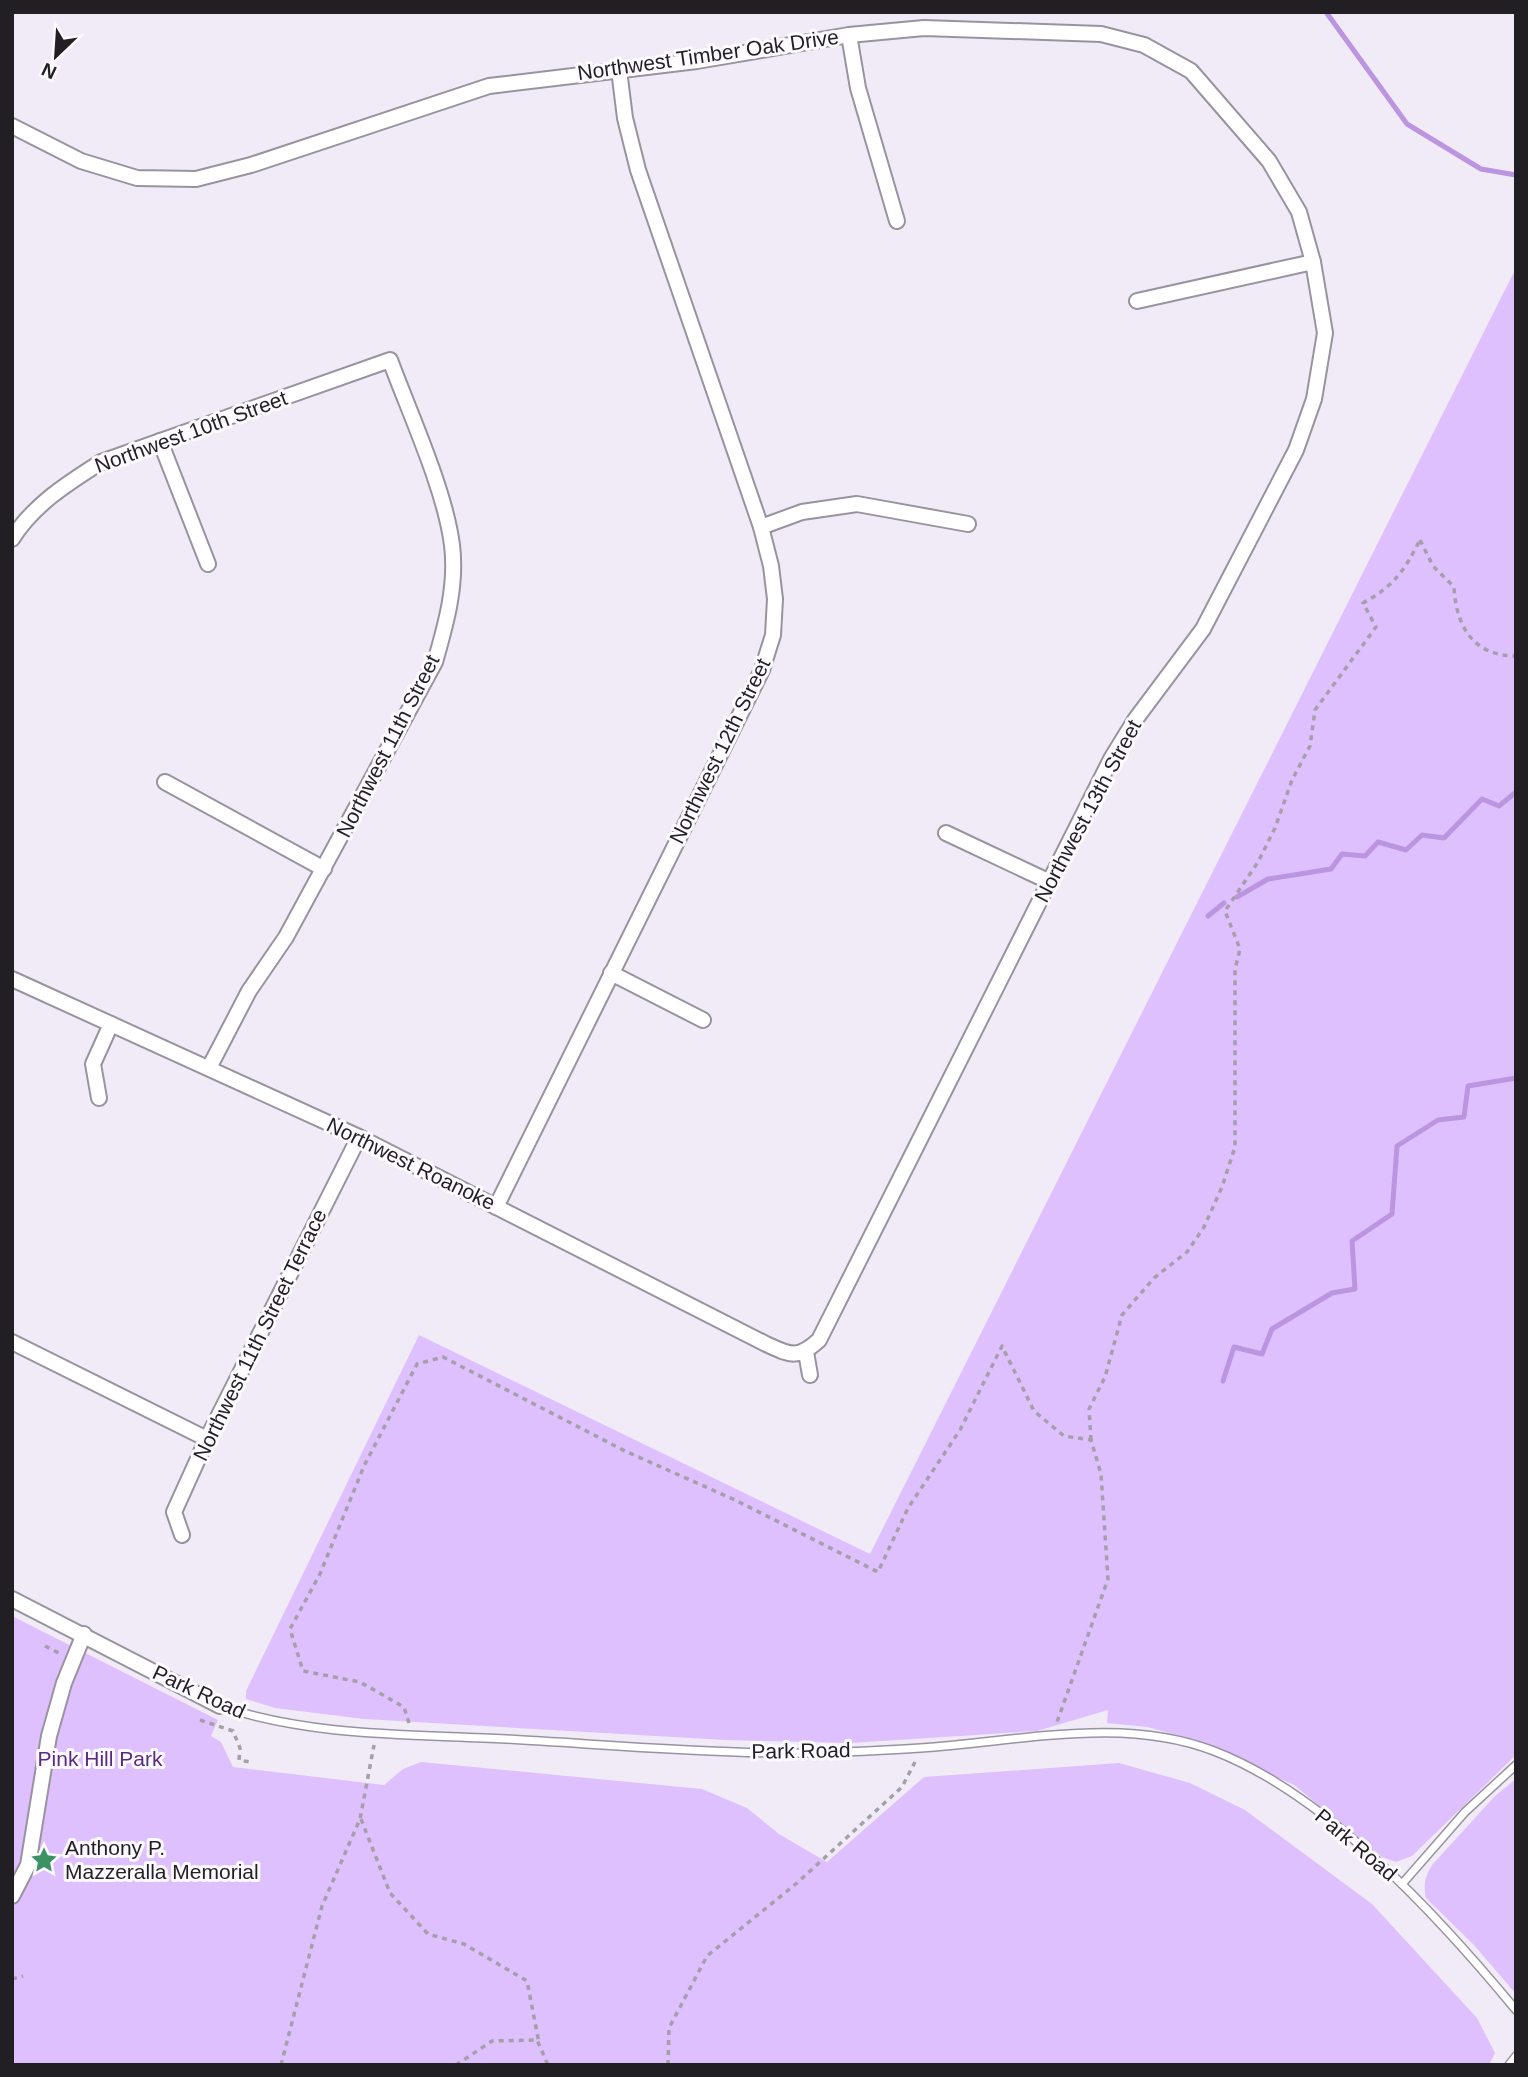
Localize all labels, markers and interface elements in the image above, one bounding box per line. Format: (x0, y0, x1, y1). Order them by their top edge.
north arrow (21, 21, 91, 91)
street label: Northwest Timber Oak Drive (576, 25, 840, 84)
text: N (38, 59, 60, 83)
street label: Northwest 10th Street (91, 386, 290, 477)
street label: Northwest 11th Street (332, 651, 444, 841)
street label: Northwest 12th Street (665, 654, 774, 847)
street label: Northwest 13th Street (1030, 716, 1145, 906)
street label: Northwest Roanoke (323, 1113, 499, 1214)
street label: Northwest 11th Street Terrace (188, 1205, 331, 1464)
street label: Park Road (149, 1660, 249, 1723)
street label: Park Road (751, 1738, 851, 1763)
park label: Pink Hill Park (38, 1747, 163, 1770)
street label: Park Road (1311, 1804, 1402, 1885)
place label: Anthony P. Mazzeralla Memorial (65, 1836, 259, 1883)
place icon: Anthony P. Mazzeralla Memorial (29, 1845, 59, 1875)

